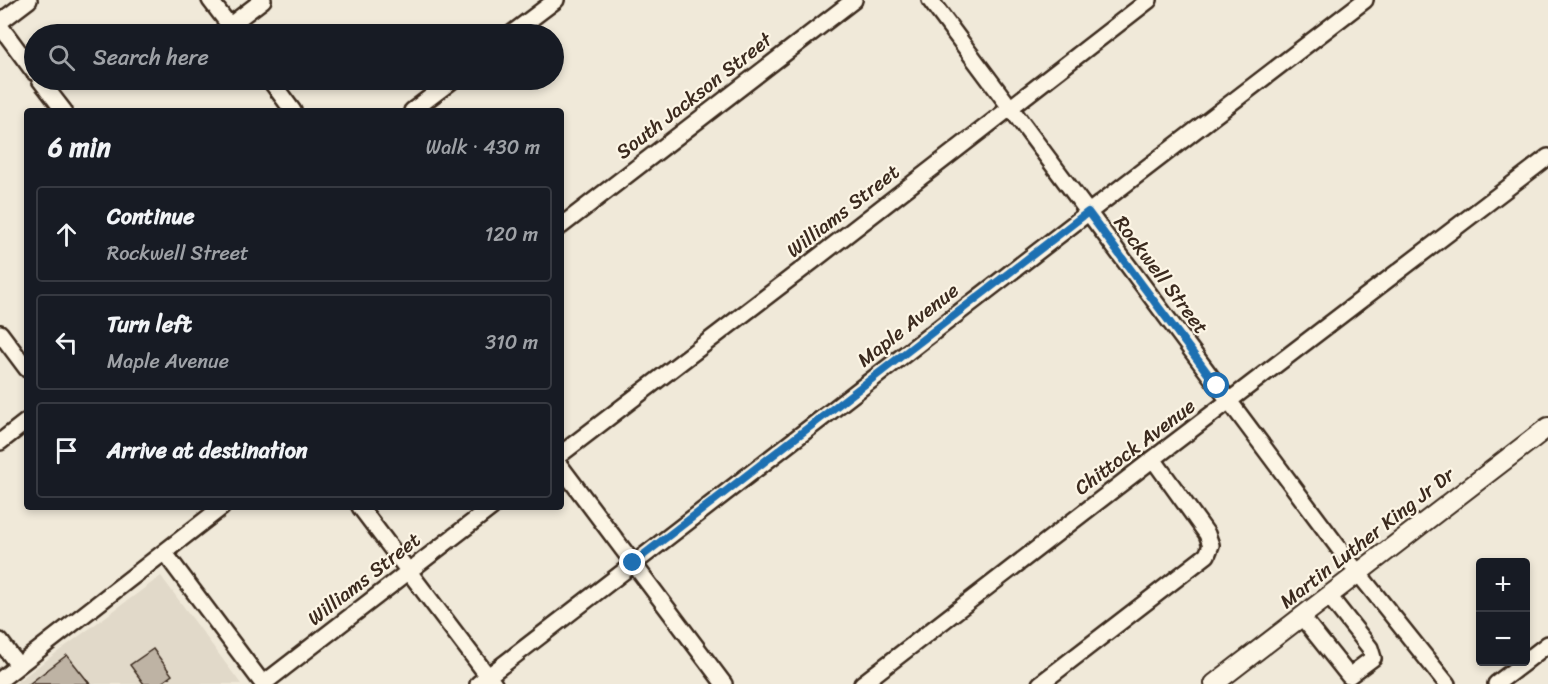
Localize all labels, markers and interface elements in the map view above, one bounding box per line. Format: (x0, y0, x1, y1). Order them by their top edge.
street label: South Jackson Street (608, 23, 781, 169)
search box (24, 24, 564, 90)
text: Search here (93, 38, 209, 77)
icon: search (45, 41, 78, 74)
text: 6 min (48, 124, 111, 170)
text: Walk · 430 m (426, 130, 540, 165)
street label: Williams Street (778, 155, 908, 267)
text: Continue (107, 197, 195, 236)
street label: Rockwell Street (1104, 208, 1218, 342)
text: 120 m (485, 217, 538, 252)
icon: ahead (50, 218, 83, 251)
text: Rockwell Street (107, 236, 249, 271)
street label: Maple Avenue (849, 274, 967, 376)
text: Turn left (107, 305, 192, 344)
text: 310 m (485, 325, 538, 360)
icon: left (50, 326, 83, 359)
text: Maple Avenue (107, 344, 229, 379)
route start (1203, 372, 1229, 398)
street label: Chittock Avenue (1067, 389, 1203, 505)
text: Arrive at destination (107, 431, 308, 470)
icon: arrive (50, 434, 83, 467)
street label: Martin Luther King Jr Dr (1272, 457, 1464, 618)
street label: Williams Street (299, 523, 429, 635)
route end (619, 549, 645, 575)
map controls (1476, 558, 1530, 666)
button: + (1476, 558, 1530, 612)
button: − (1476, 612, 1530, 666)

